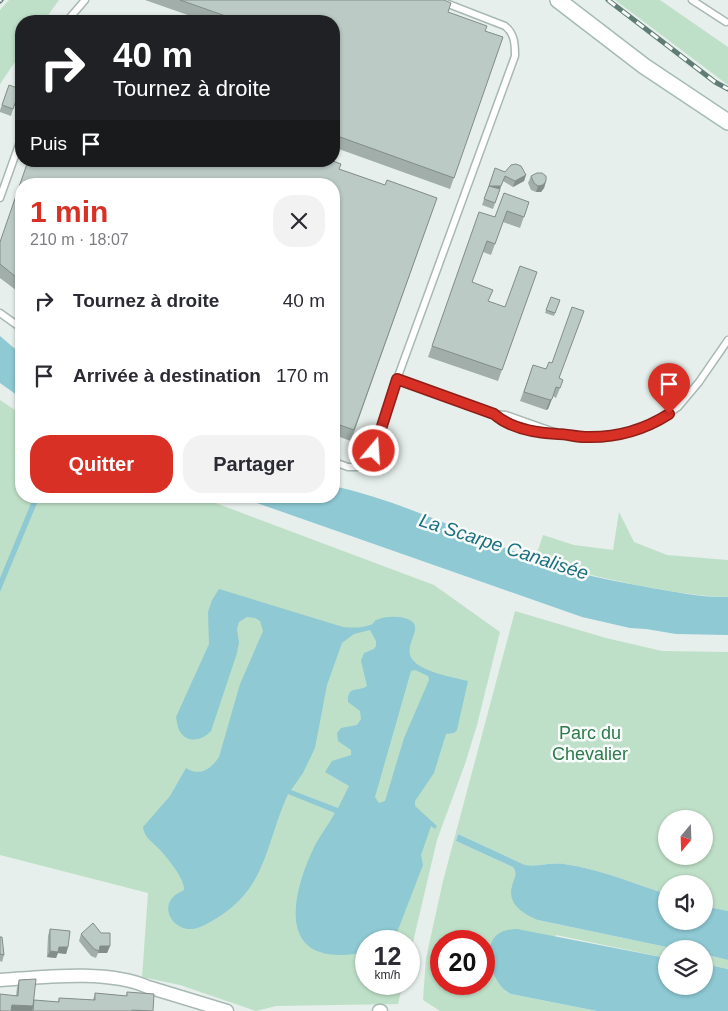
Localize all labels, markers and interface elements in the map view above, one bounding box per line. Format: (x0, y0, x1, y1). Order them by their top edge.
icon: right (30, 35, 95, 100)
text: 40 m (113, 35, 193, 74)
text: Tournez à droite (113, 76, 271, 101)
icon: arrive (77, 130, 105, 158)
text: Puis (30, 133, 67, 154)
text: 1 min (30, 195, 108, 228)
button: close (273, 195, 325, 247)
text: 210 m · 18:07 (30, 231, 129, 248)
icon: right (30, 287, 58, 315)
text: Tournez à droite (73, 290, 219, 311)
text: 40 m (283, 290, 325, 311)
icon: arrive (30, 362, 58, 390)
pin (648, 363, 690, 414)
text: Arrivée à destination (73, 365, 261, 386)
text: 170 m (276, 365, 329, 386)
icon: arrive (655, 370, 683, 398)
position arrow (347, 424, 399, 476)
button: Quitter (30, 435, 173, 493)
button: Partager (183, 435, 325, 493)
water label: La Scarpe Canalisée (417, 509, 591, 584)
park label: Parc du Chevalier (552, 723, 628, 764)
north arrow (658, 810, 712, 865)
map controls (658, 810, 713, 995)
button: sound (658, 875, 713, 930)
speed limit sign: 20 (430, 930, 495, 995)
button: layers (658, 940, 713, 995)
text: 12 (374, 942, 401, 970)
text: km/h (374, 968, 401, 982)

